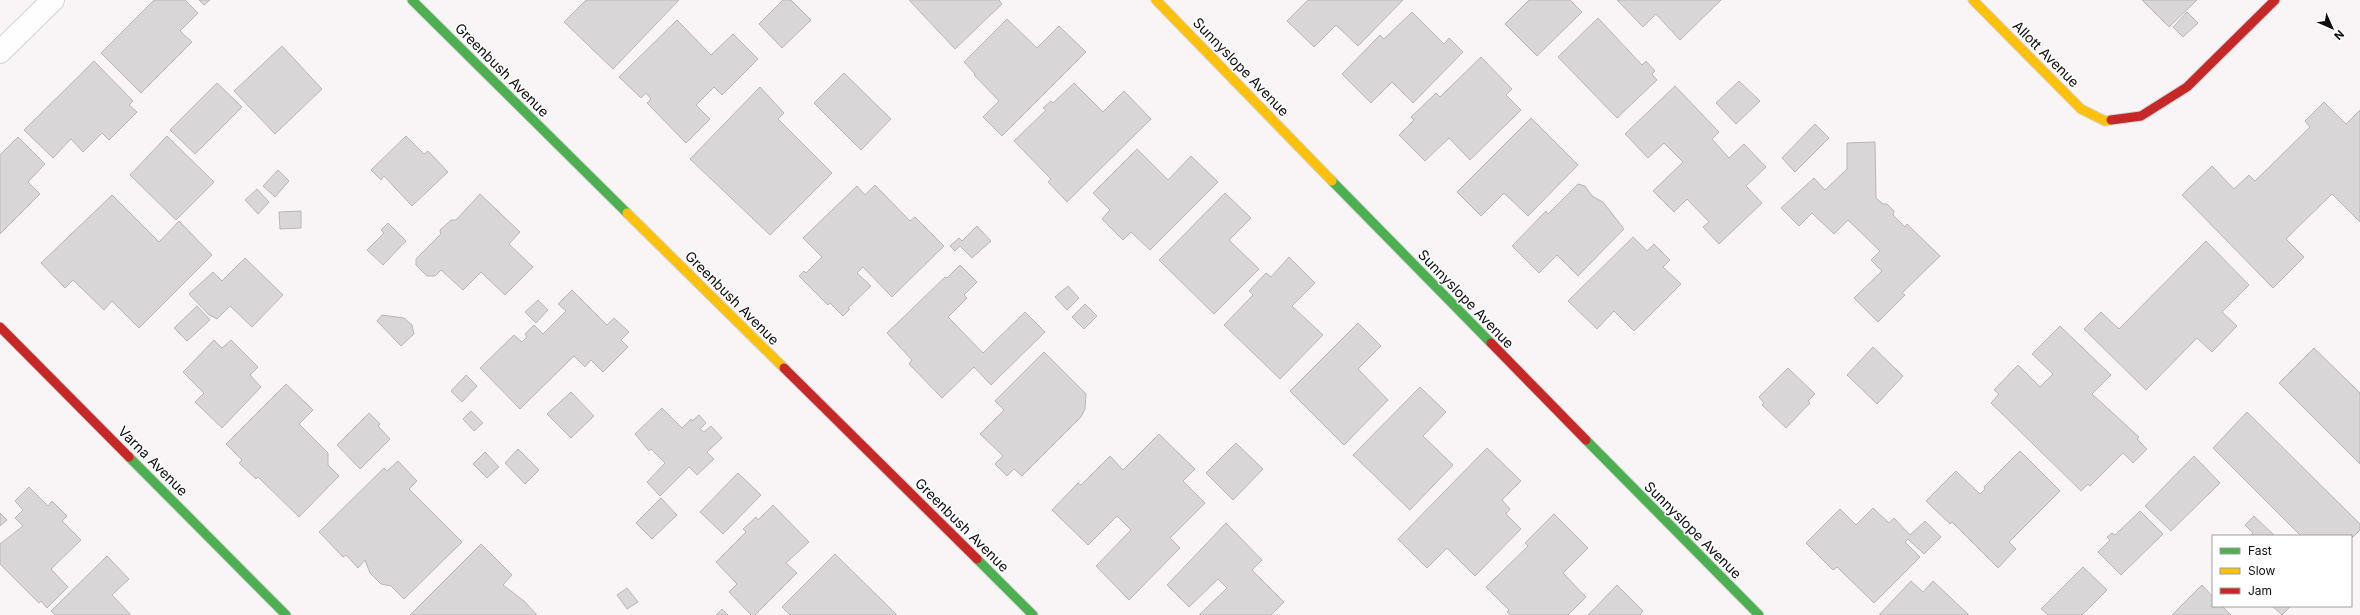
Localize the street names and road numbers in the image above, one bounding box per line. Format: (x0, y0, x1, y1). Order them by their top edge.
street label: Sunnyslope Avenue (1190, 14, 1293, 119)
street label: Allott Avenue (2010, 17, 2083, 90)
street label: Greenbush Avenue (452, 19, 553, 120)
street label: Sunnyslope Avenue (1415, 246, 1518, 351)
street label: Greenbush Avenue (682, 247, 783, 348)
street label: Varna Avenue (115, 422, 192, 499)
street label: Greenbush Avenue (912, 474, 1013, 575)
street label: Sunnyslope Avenue (1641, 477, 1746, 582)

